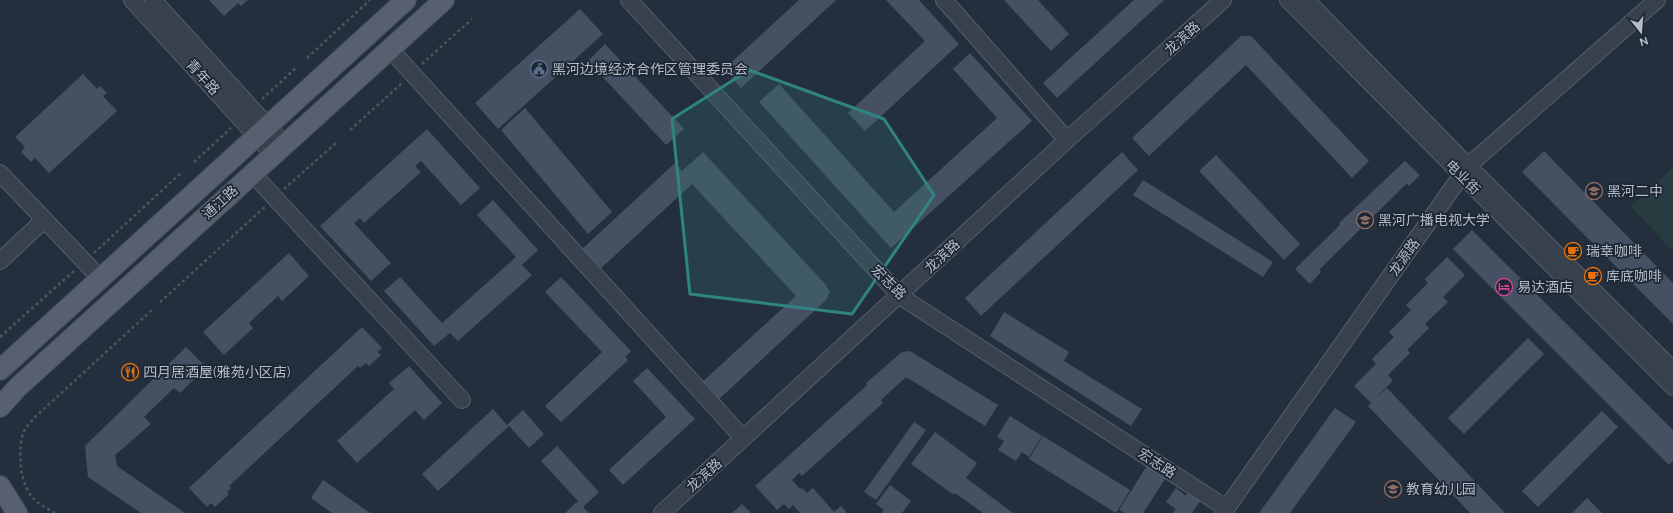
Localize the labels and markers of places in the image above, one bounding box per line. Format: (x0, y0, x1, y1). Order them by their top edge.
public building icon: 黑河边境经济合作区管理委员会 (529, 59, 549, 79)
place label: 黑河边境经济合作区管理委员会 (552, 61, 748, 77)
school or university icon: 黑河二中 (1584, 181, 1604, 201)
place label: 黑河二中 (1607, 183, 1663, 199)
school or university icon: 黑河广播电视大学 (1355, 210, 1375, 230)
place label: 黑河广播电视大学 (1378, 212, 1490, 228)
cafe icon: 瑞幸咖啡 (1563, 241, 1583, 261)
place label: 瑞幸咖啡 (1586, 243, 1642, 259)
cafe icon: 库底咖啡 (1583, 266, 1603, 286)
place label: 库底咖啡 (1606, 268, 1662, 284)
hotel icon: 易达酒店 (1494, 277, 1514, 297)
place label: 易达酒店 (1517, 279, 1573, 295)
restaurant icon: 四月居酒屋(雅苑小区店) (120, 362, 140, 382)
place label: 四月居酒屋(雅苑小区店) (143, 364, 291, 380)
school or university icon: 教育幼儿园 (1383, 479, 1403, 499)
place label: 教育幼儿园 (1406, 481, 1476, 497)

